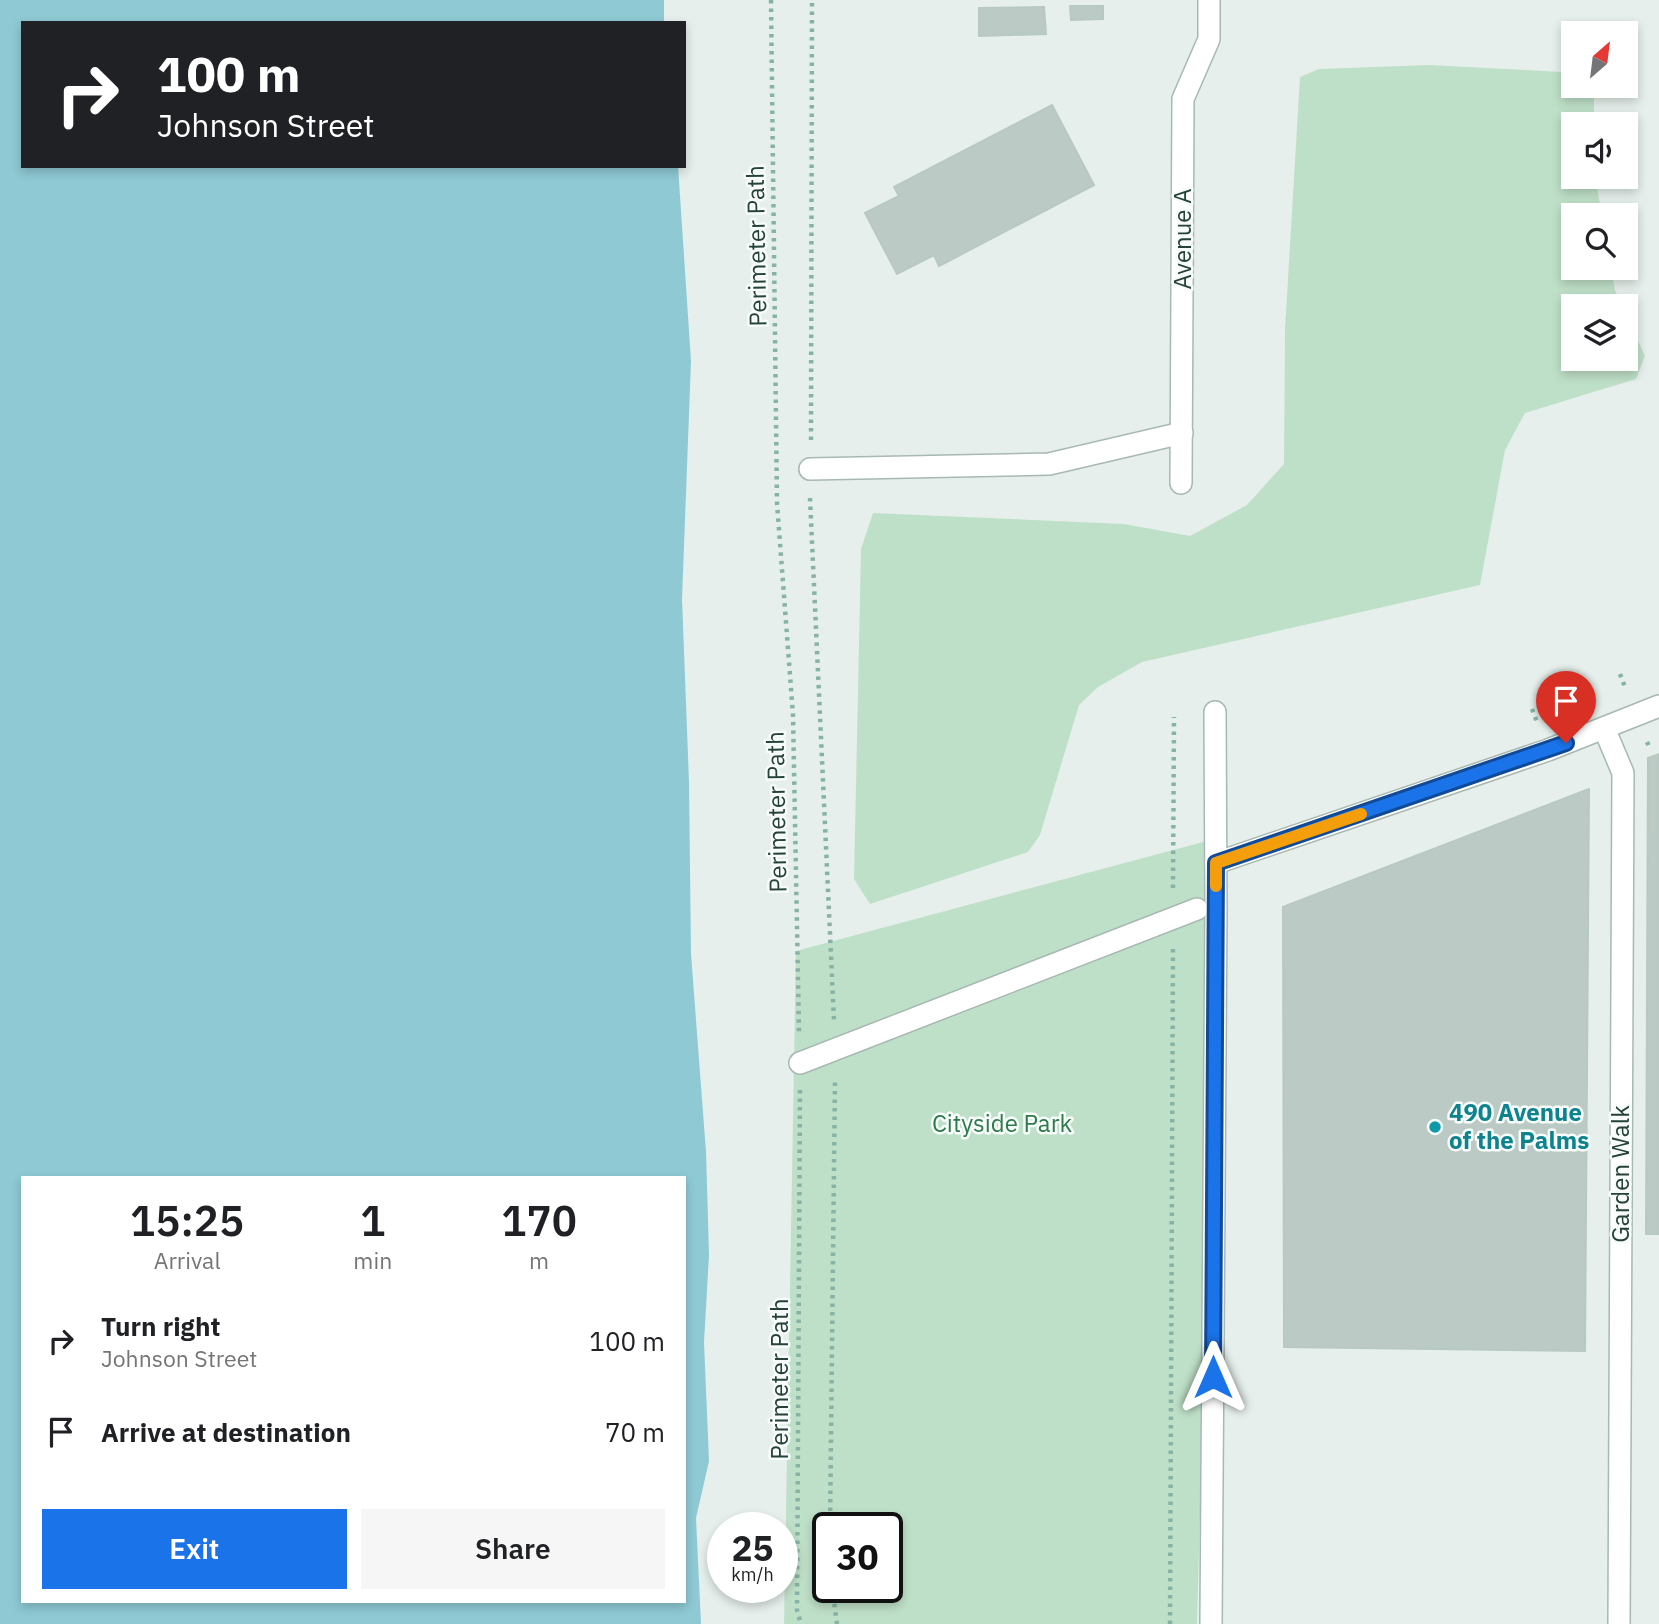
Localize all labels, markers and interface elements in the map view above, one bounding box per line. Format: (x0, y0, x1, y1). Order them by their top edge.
north arrow (1561, 21, 1638, 98)
map controls (1561, 21, 1638, 371)
text: 100 m (157, 42, 301, 105)
icon: right (42, 49, 133, 140)
text: Johnson Street (157, 104, 375, 146)
button: sound (1561, 112, 1638, 189)
street label: Perimeter Path (739, 165, 773, 327)
street label: Avenue A (1166, 188, 1198, 290)
button: search (1561, 203, 1638, 280)
button: layers (1561, 294, 1638, 371)
pin (1536, 671, 1596, 743)
icon: arrive (1547, 682, 1585, 720)
street label: Perimeter Path (759, 731, 793, 893)
place label: 490 Avenue of the Palms (1449, 1096, 1589, 1156)
street label: Garden Walk (1604, 1105, 1636, 1243)
park label: Cityside Park (932, 1107, 1072, 1139)
marker: 490 Avenue of the Palms (1427, 1119, 1443, 1135)
text: 15:25 (130, 1193, 244, 1248)
text: 1 (360, 1193, 385, 1248)
text: 170 (501, 1193, 577, 1248)
text: Arrival (154, 1245, 221, 1275)
text: min (353, 1245, 392, 1275)
text: m (529, 1245, 549, 1275)
street label: Perimeter Path (763, 1298, 795, 1460)
text: Turn right (101, 1309, 220, 1343)
icon: right (42, 1322, 80, 1360)
text: 100 m (589, 1324, 665, 1358)
position arrow (1176, 1340, 1250, 1414)
text: Johnson Street (101, 1343, 257, 1373)
icon: arrive (42, 1413, 80, 1451)
text: Arrive at destination (101, 1415, 351, 1449)
text: 70 m (605, 1415, 665, 1449)
button: Exit (42, 1509, 347, 1589)
button: Share (361, 1509, 665, 1589)
speed limit sign: 30 (812, 1512, 903, 1603)
text: 25 (731, 1525, 774, 1571)
text: km/h (731, 1563, 774, 1586)

